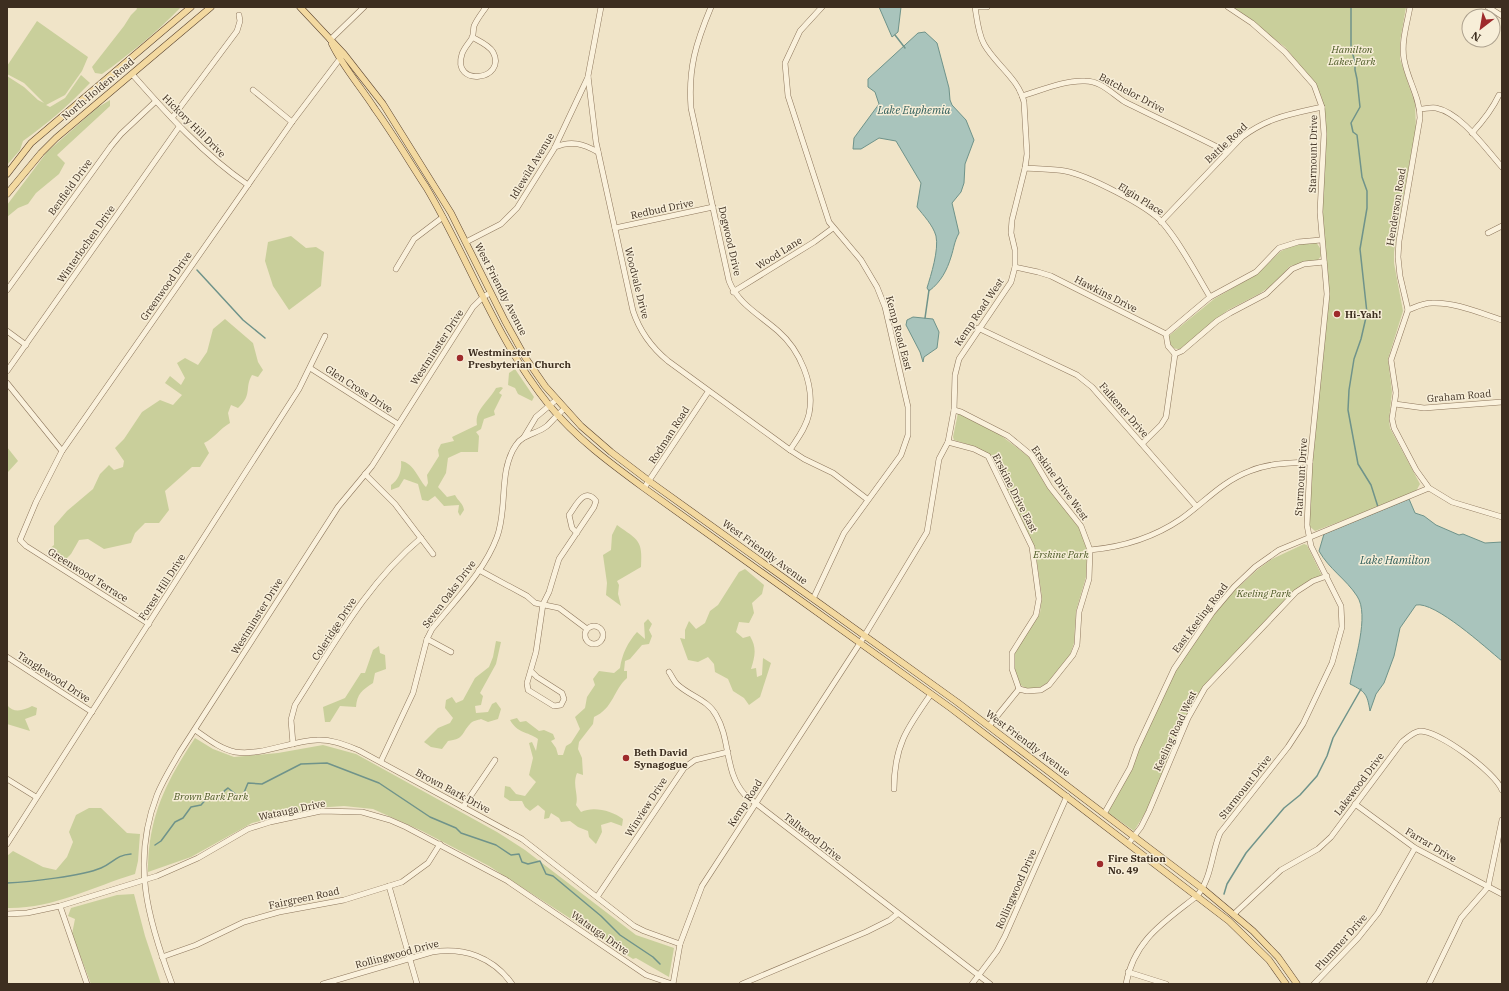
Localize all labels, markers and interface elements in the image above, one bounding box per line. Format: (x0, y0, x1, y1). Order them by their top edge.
north arrow (1461, 8, 1501, 48)
text: N (1468, 28, 1483, 45)
park label: Hamilton Lakes Park (1327, 43, 1376, 68)
street label: North Holden Road (59, 55, 137, 123)
street label: Batchelor Drive (1097, 70, 1167, 116)
street label: Hickory Hill Drive (160, 92, 228, 160)
water label: Lake Euphemia (876, 103, 951, 117)
street label: Starmount Drive (1306, 115, 1320, 193)
street label: Battle Road (1202, 120, 1250, 166)
street label: Idlewild Avenue (507, 130, 557, 202)
street label: Benfield Drive (45, 156, 95, 218)
street label: Henderson Road (1383, 167, 1409, 247)
street label: Elgin Place (1116, 180, 1166, 218)
street label: Redbud Drive (629, 196, 695, 222)
street label: Winterlochen Drive (54, 203, 118, 285)
street label: Dogwood Drive (716, 205, 744, 277)
street label: Wood Lane (753, 234, 805, 272)
street label: West Friendly Avenue (472, 240, 530, 338)
street label: Woodvale Drive (622, 246, 652, 320)
street label: Greenwood Drive (137, 249, 195, 323)
street label: Hawkins Drive (1072, 273, 1140, 315)
street label: Kemp Road West (951, 275, 1007, 348)
street label: Kemp Road East (883, 294, 915, 372)
street label: Westminster Drive (408, 307, 466, 387)
place label: Hi-Yah! (1345, 308, 1381, 321)
marker: Hi-Yah! (1332, 309, 1342, 319)
place label: Westminster Presbyterian Church (468, 346, 571, 371)
marker: Westminster Presbyterian Church (455, 353, 465, 363)
street label: Glen Cross Drive (323, 362, 395, 416)
street label: Falkener Drive (1096, 380, 1152, 440)
street label: Graham Road (1426, 387, 1492, 405)
street label: Rodman Road (646, 404, 692, 466)
street label: Starmount Drive (1292, 438, 1310, 516)
street label: Erskine Drive West (1029, 443, 1092, 523)
street label: Erskine Drive East (990, 451, 1041, 535)
street label: West Friendly Avenue (720, 517, 810, 587)
street label: Greenwood Terrace (45, 545, 131, 605)
park label: Erskine Park (1032, 548, 1089, 561)
street label: Forest Hill Drive (136, 551, 188, 623)
water label: Lake Hamilton (1359, 553, 1431, 567)
street label: Seven Oaks Drive (419, 558, 479, 630)
street label: Westminster Drive (228, 575, 286, 657)
street label: East Keeling Road (1169, 580, 1231, 656)
park label: Keeling Park (1236, 587, 1292, 600)
street label: Coleridge Drive (309, 595, 359, 663)
street label: Tanglewood Drive (15, 649, 93, 705)
street label: Keeling Road West (1151, 688, 1199, 773)
street label: West Friendly Avenue (983, 707, 1073, 779)
place label: Beth David Synagogue (634, 746, 688, 771)
street label: Lakewood Drive (1331, 750, 1387, 818)
street label: Starmount Drive (1216, 752, 1274, 822)
marker: Beth David Synagogue (621, 753, 631, 763)
street label: Brown Bark Drive (413, 766, 493, 816)
street label: Winview Drive (622, 775, 670, 839)
street label: Kemp Road (725, 777, 765, 829)
park label: Brown Bark Park (173, 790, 249, 803)
street label: Watauga Drive (257, 797, 327, 823)
street label: Tallwood Drive (781, 810, 845, 864)
street label: Farrar Drive (1403, 825, 1459, 865)
street label: Rollingwood Drive (993, 847, 1039, 931)
place label: Fire Station No. 49 (1108, 852, 1166, 877)
marker: Fire Station No. 49 (1095, 859, 1105, 869)
street label: Fairgreen Road (267, 884, 341, 912)
street label: Watauga Drive (568, 908, 632, 958)
street label: Plummer Drive (1312, 911, 1370, 973)
street label: Rollingwood Drive (354, 937, 440, 971)

